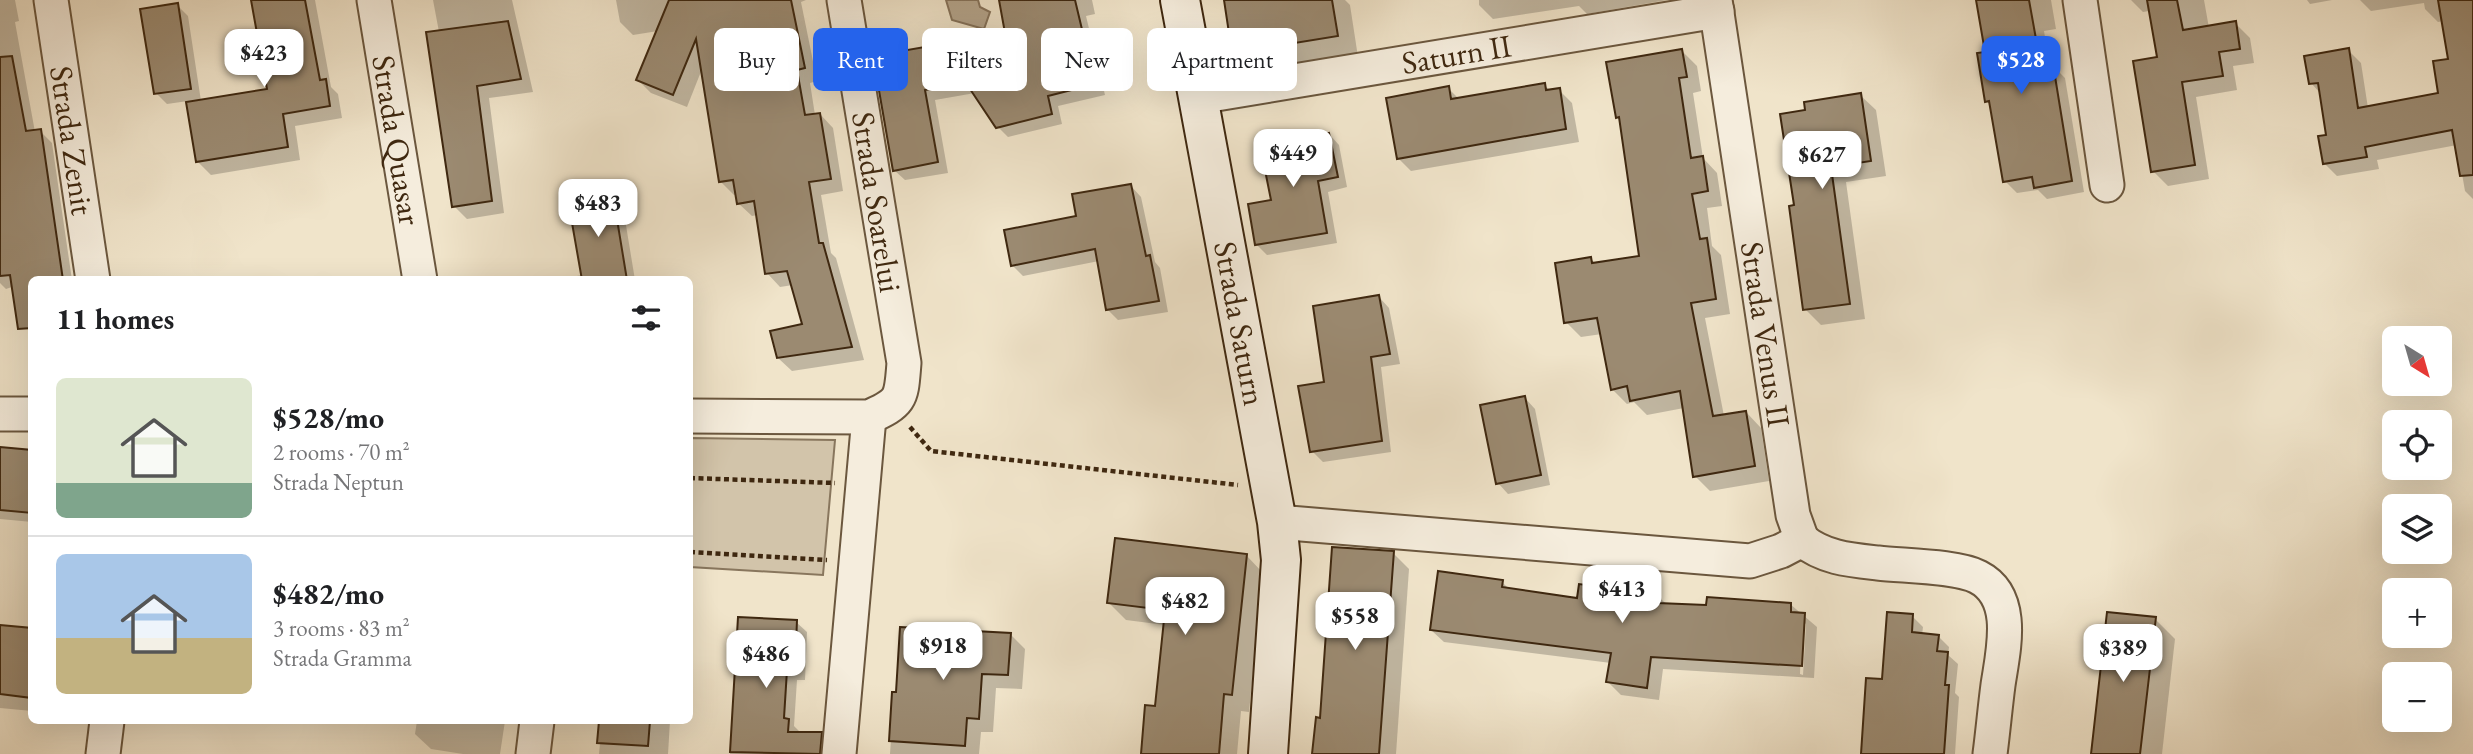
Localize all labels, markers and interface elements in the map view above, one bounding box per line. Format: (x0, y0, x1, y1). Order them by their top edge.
street label: Saturn II (1399, 24, 1514, 84)
chip: Buy (714, 28, 799, 91)
chip: Rent (813, 28, 908, 91)
chip: Filters (922, 28, 1027, 91)
chip: New (1041, 28, 1133, 91)
chip: Apartment (1147, 28, 1297, 91)
pin: $423 (223, 29, 305, 89)
pin: $528 (1980, 36, 2062, 96)
text: $423 (240, 37, 288, 67)
text: $528 (1997, 44, 2045, 74)
street label: Strada Quasar (362, 52, 432, 229)
street label: Strada Zenit (40, 63, 104, 218)
street label: Strada Soarelui (842, 109, 912, 295)
pin: $449 (1252, 130, 1334, 189)
pin: $627 (1781, 132, 1863, 191)
text: $449 (1269, 137, 1317, 167)
text: $627 (1798, 139, 1846, 169)
pin: $483 (557, 180, 639, 239)
text: $483 (574, 187, 622, 217)
street label: Strada Saturn (1204, 238, 1276, 409)
street label: Strada Venus II (1731, 239, 1800, 430)
text: 11 homes (56, 299, 174, 338)
icon: filters (627, 299, 665, 337)
north arrow (2382, 326, 2452, 396)
map controls (2382, 326, 2452, 732)
text: $528/mo (273, 398, 384, 437)
icon: home (112, 406, 196, 490)
button: locate (2382, 410, 2452, 480)
text: 2 rooms · 70 m² (273, 437, 410, 467)
text: Strada Neptun (273, 467, 404, 497)
button: layers (2382, 494, 2452, 564)
pin: $413 (1581, 566, 1663, 625)
text: $413 (1598, 573, 1646, 603)
text: $482/mo (273, 574, 384, 613)
pin: $482 (1144, 578, 1226, 637)
button: + (2382, 578, 2452, 648)
icon: home (112, 582, 196, 666)
text: $482 (1161, 585, 1209, 615)
pin: $558 (1314, 592, 1396, 652)
text: $558 (1331, 600, 1379, 630)
text: 3 rooms · 83 m² (273, 613, 410, 643)
pin: $918 (902, 622, 984, 682)
pin: $389 (2082, 624, 2164, 684)
pin: $486 (725, 630, 807, 690)
text: $918 (919, 630, 967, 660)
text: $389 (2099, 632, 2147, 662)
text: $486 (742, 638, 790, 668)
text: Strada Gramma (273, 643, 412, 673)
button: − (2382, 662, 2452, 732)

